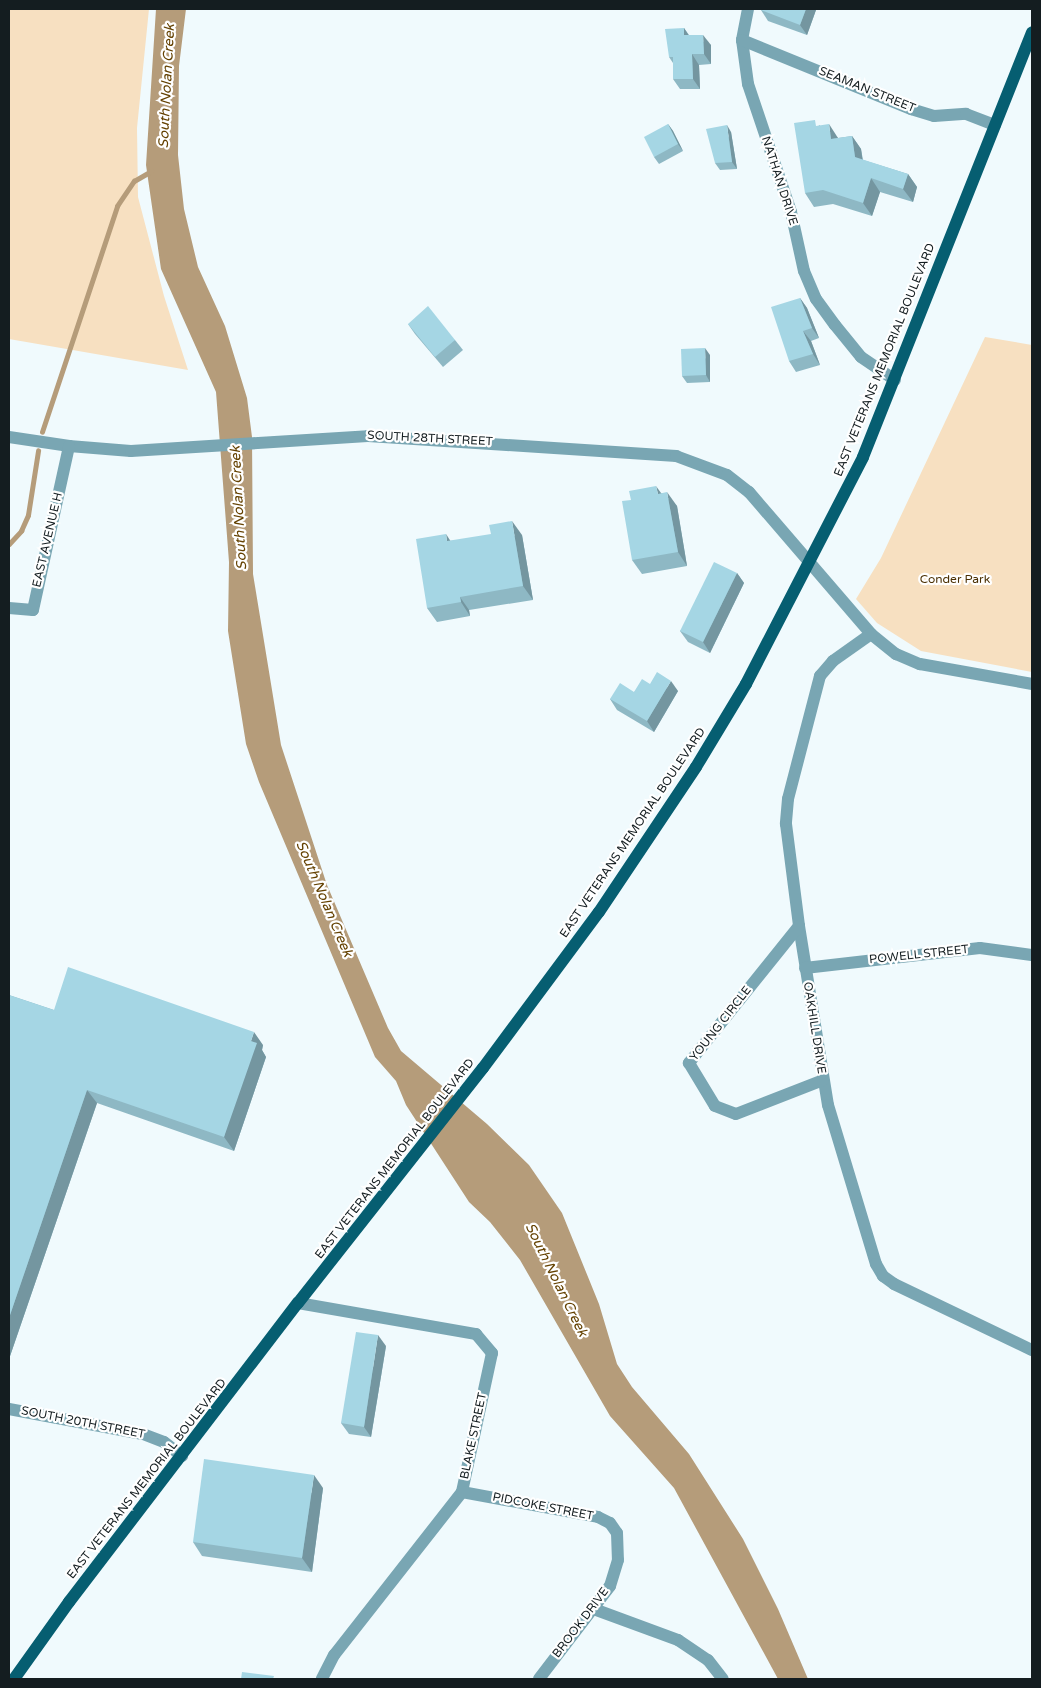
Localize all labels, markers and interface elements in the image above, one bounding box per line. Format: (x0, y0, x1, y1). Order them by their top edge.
water label: South Nolan Creek (155, 23, 179, 149)
street label: SEAMAN STREET (817, 64, 917, 116)
street label: NATHAN DRIVE (758, 135, 800, 227)
street label: EAST VETERANS MEMORIAL BOULEVARD (831, 241, 939, 479)
street label: SOUTH 28TH STREET (367, 429, 493, 449)
water label: South Nolan Creek (227, 445, 251, 571)
street label: EAST AVENUE H (30, 491, 66, 589)
park label: Conder Park (920, 573, 990, 587)
street label: EAST VETERANS MEMORIAL BOULEVARD (557, 725, 709, 941)
water label: South Nolan Creek (292, 838, 356, 960)
street label: POWELL STREET (869, 943, 969, 967)
street label: OAKHILL DRIVE (800, 981, 828, 1075)
street label: YOUNG CIRCLE (687, 984, 755, 1064)
street label: EAST VETERANS MEMORIAL BOULEVARD (312, 1056, 478, 1262)
water label: South Nolan Creek (521, 1220, 591, 1340)
street label: EAST VETERANS MEMORIAL BOULEVARD (64, 1376, 230, 1582)
street label: BLAKE STREET (458, 1391, 490, 1481)
street label: SOUTH 20TH STREET (20, 1404, 146, 1442)
street label: PIDCOKE STREET (491, 1490, 595, 1524)
street label: BROOK DRIVE (550, 1585, 612, 1661)

